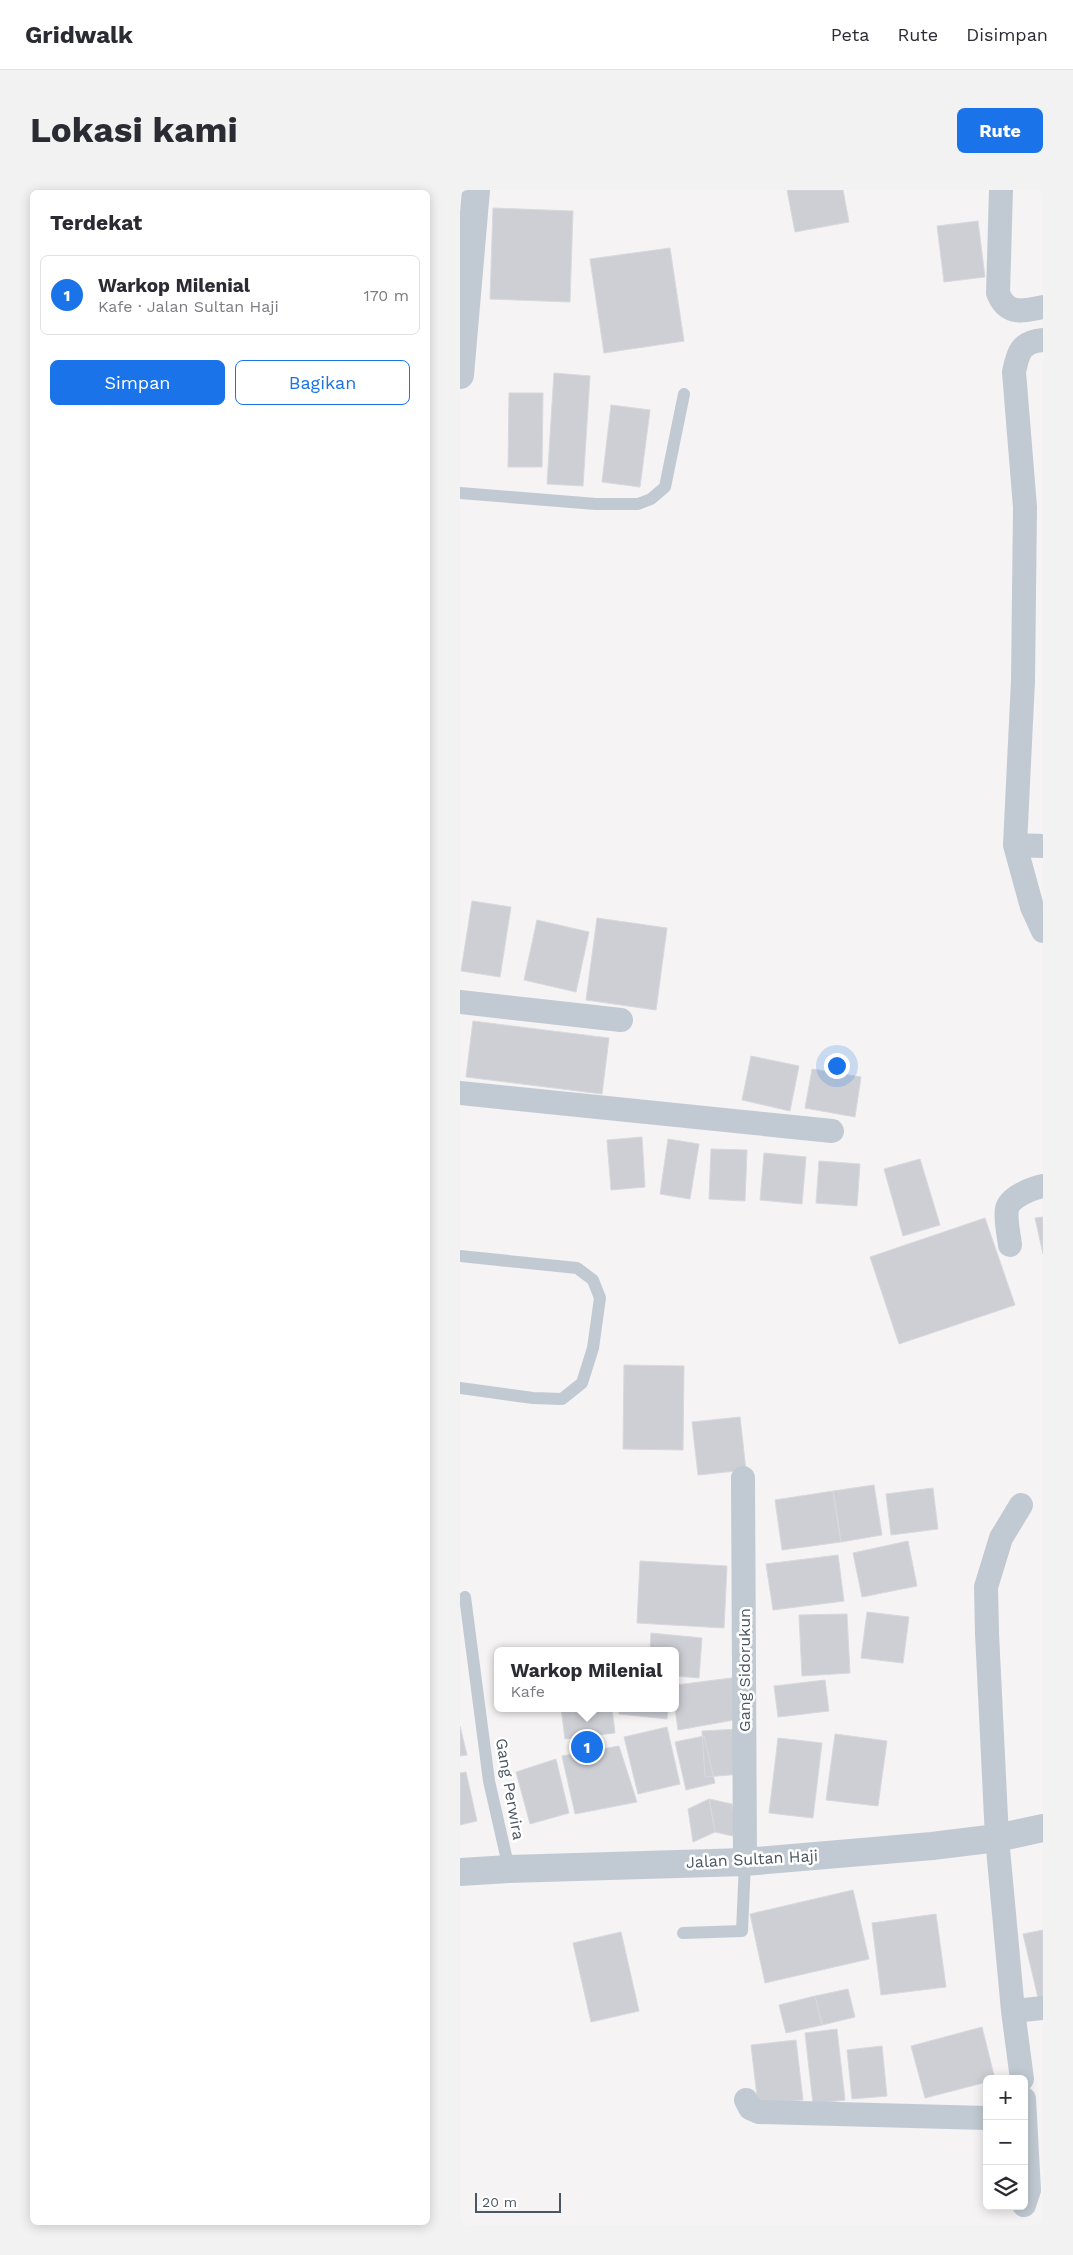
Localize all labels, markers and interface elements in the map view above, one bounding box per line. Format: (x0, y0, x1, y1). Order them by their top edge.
text: Gridwalk (25, 21, 133, 49)
text: Peta (831, 24, 869, 45)
text: Rute (897, 24, 938, 45)
text: Disimpan (966, 24, 1048, 45)
button: Rute (957, 108, 1043, 153)
text: Lokasi kami (30, 109, 238, 151)
text: Terdekat (50, 210, 142, 235)
text: Warkop Milenial (98, 274, 250, 297)
text: 1 (64, 286, 70, 305)
text: 170 m (363, 286, 409, 305)
text: Kafe · Jalan Sultan Haji (98, 297, 279, 316)
button: Simpan (50, 360, 225, 405)
button: Bagikan (235, 360, 410, 405)
your location (824, 1053, 850, 1079)
street label: Gang Sidorukun (735, 1608, 754, 1732)
popup (494, 1647, 679, 1712)
text: Warkop Milenial (511, 1659, 662, 1682)
text: Kafe (511, 1682, 545, 1701)
pin: 1 (571, 1728, 603, 1766)
street label: Gang Perwira (492, 1737, 528, 1841)
street label: Jalan Sultan Haji (686, 1846, 818, 1872)
map controls (983, 2075, 1028, 2210)
button: + (983, 2075, 1028, 2120)
button: − (983, 2120, 1028, 2165)
button: layers (983, 2165, 1028, 2210)
scale bar (475, 2190, 561, 2213)
text: 20 m (482, 2194, 517, 2210)

